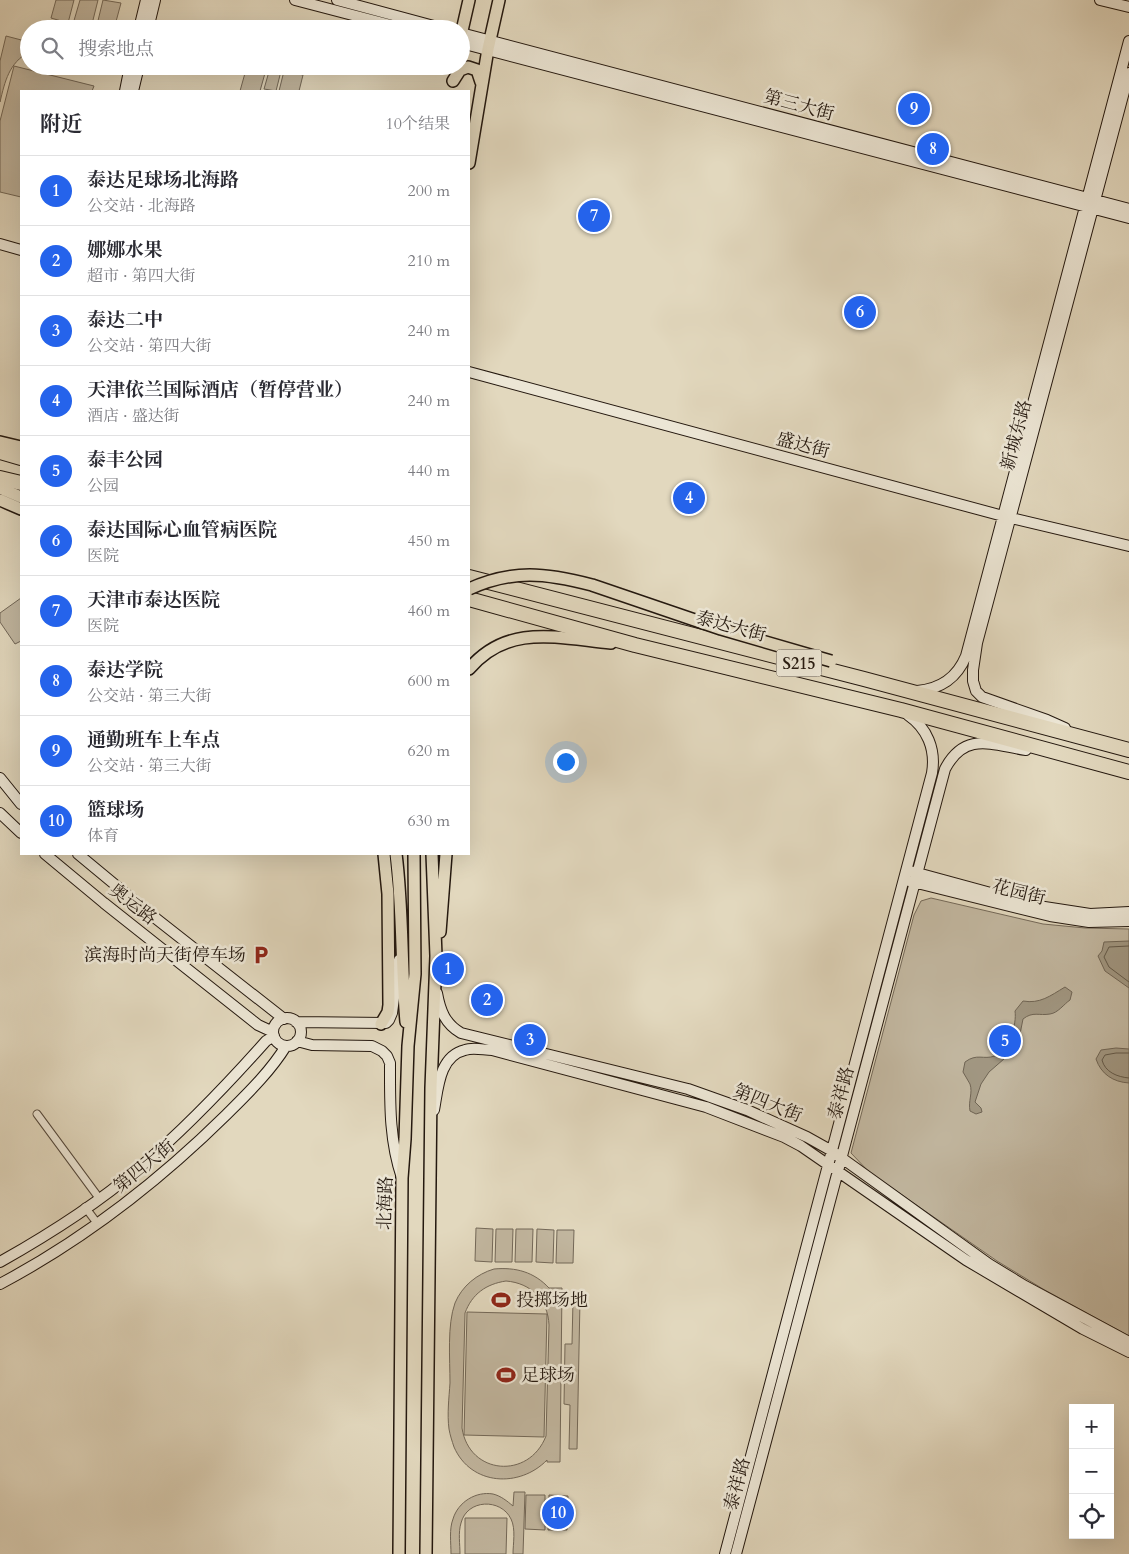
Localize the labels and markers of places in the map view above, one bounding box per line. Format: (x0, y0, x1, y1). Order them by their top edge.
pin: 9 (898, 90, 930, 128)
pin: 8 (917, 130, 949, 168)
pin: 7 (578, 197, 610, 235)
pin: 6 (844, 293, 876, 331)
pin: 4 (673, 479, 705, 517)
place label: 滨海时尚天街停车场 (84, 943, 246, 968)
parking icon: 滨海时尚天街停车场 (250, 944, 272, 966)
pin: 1 (432, 950, 464, 988)
pin: 2 (471, 981, 503, 1019)
pin: 3 (514, 1021, 546, 1059)
pin: 5 (989, 1022, 1021, 1060)
place label: 投掷场地 (516, 1288, 588, 1313)
sports icon: 投掷场地 (490, 1289, 512, 1311)
place label: 足球场 (521, 1363, 575, 1388)
sports icon: 足球场 (495, 1364, 517, 1386)
pin: 10 (542, 1494, 574, 1532)

